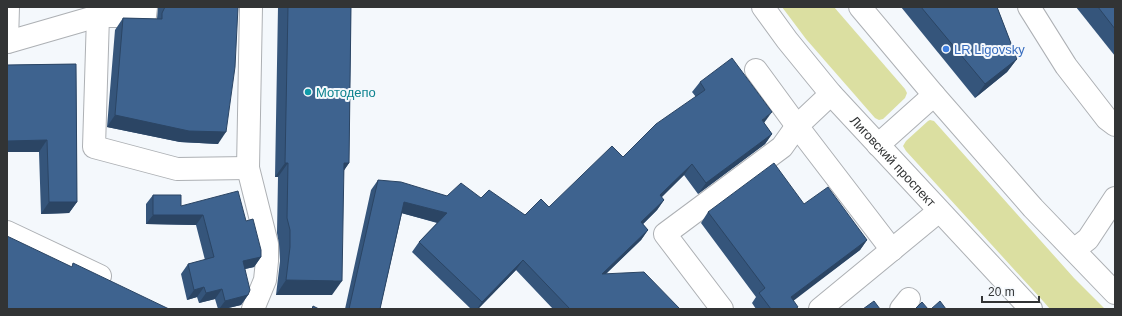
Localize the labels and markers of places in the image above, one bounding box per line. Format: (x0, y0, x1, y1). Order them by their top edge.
place label: LR Ligovsky (954, 42, 1025, 57)
marker: LR Ligovsky (941, 44, 951, 54)
place label: Мотодепо (316, 85, 376, 100)
marker: Мотодепо (303, 87, 313, 97)

